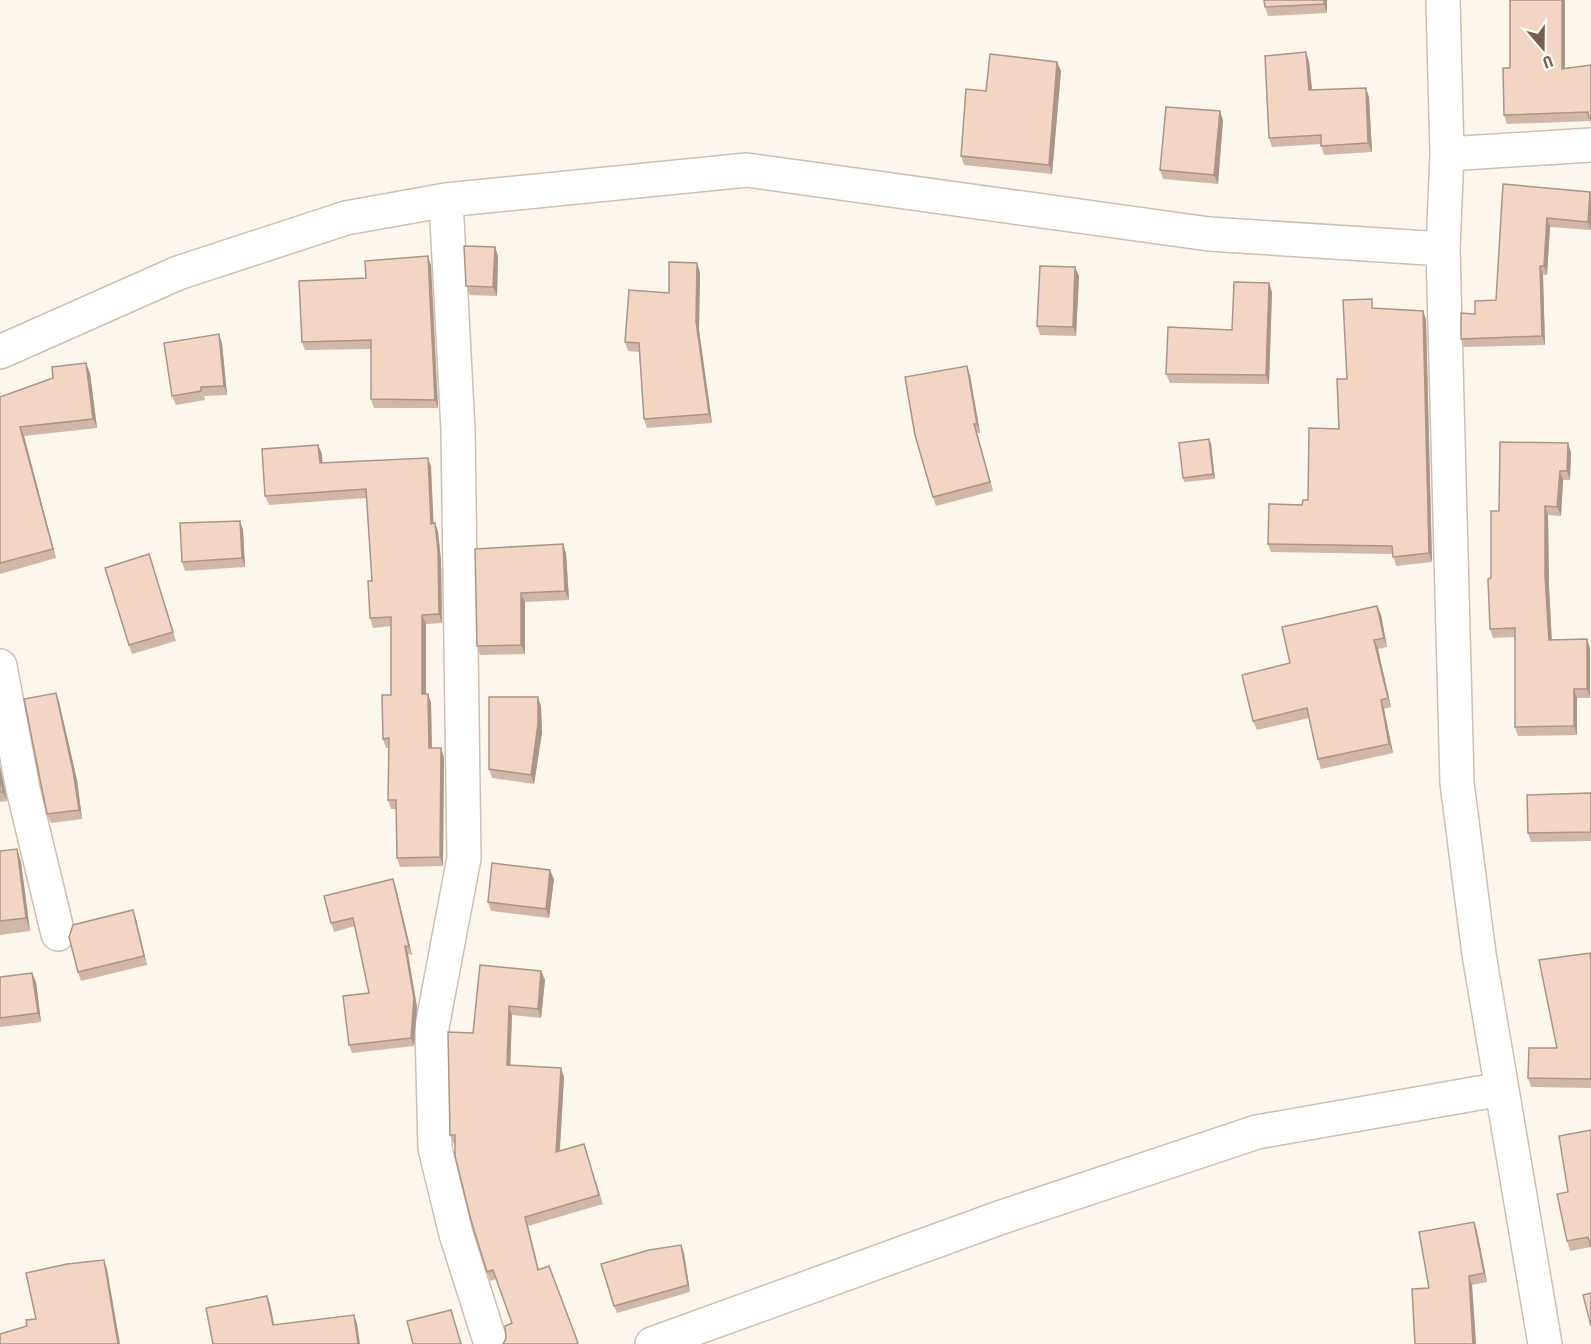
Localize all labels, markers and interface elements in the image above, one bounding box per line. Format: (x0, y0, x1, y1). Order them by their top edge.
north arrow (1513, 18, 1573, 78)
text: U (1540, 51, 1556, 72)

